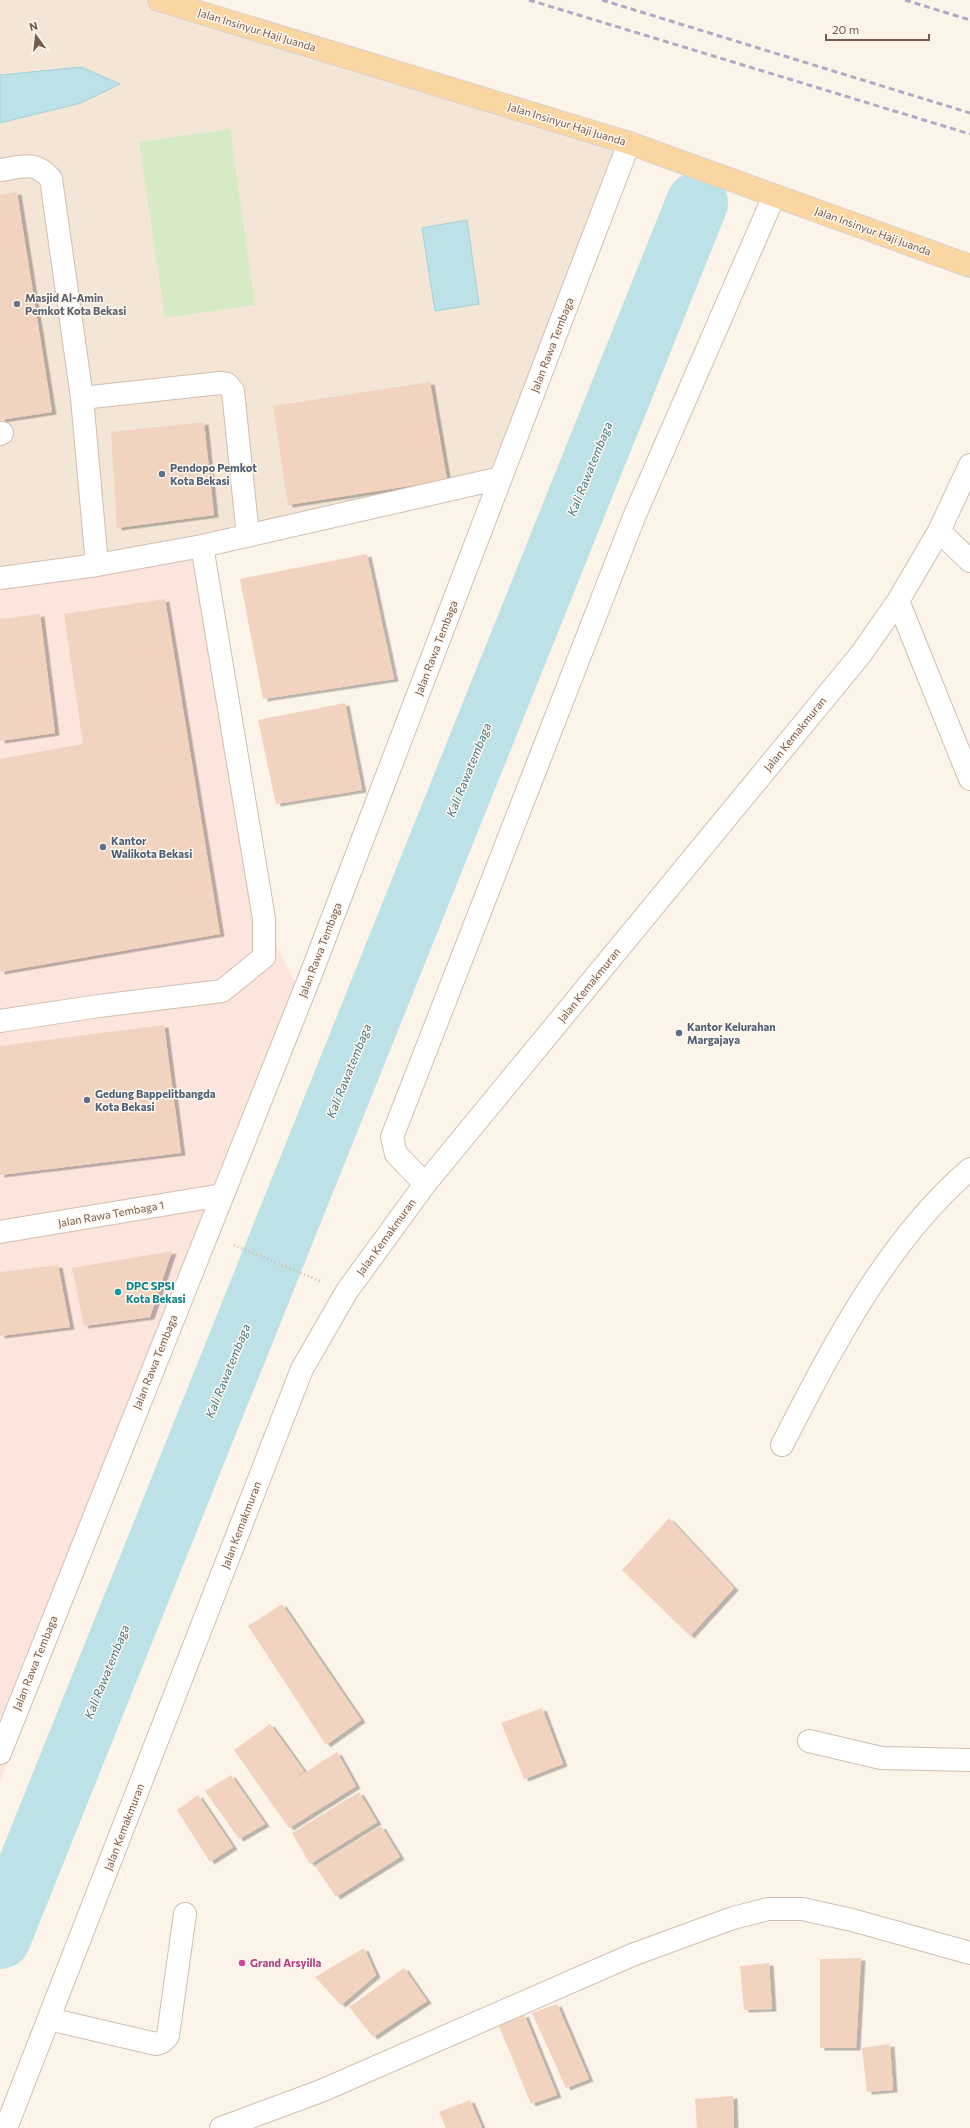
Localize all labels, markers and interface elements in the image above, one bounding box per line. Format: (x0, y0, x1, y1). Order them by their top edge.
street label: Jalan Insinyur Haji Juanda (196, 5, 318, 55)
north arrow (16, 16, 56, 56)
scale bar (826, 16, 929, 42)
text: N (28, 19, 39, 33)
text: 20 m (832, 22, 859, 36)
street label: Jalan Insinyur Haji Juanda (506, 99, 628, 149)
street label: Jalan Insinyur Haji Juanda (813, 203, 933, 259)
place label: Masjid Al-Amin Pemkot Kota Bekasi (25, 291, 126, 317)
street label: Jalan Rawa Tembaga (527, 295, 577, 395)
marker: Masjid Al-Amin Pemkot Kota Bekasi (12, 299, 22, 309)
water label: Kali Rawatembaga (564, 420, 614, 518)
place label: Pendopo Pemkot Kota Bekasi (170, 461, 257, 487)
marker: Pendopo Pemkot Kota Bekasi (157, 469, 167, 479)
street label: Jalan Rawa Tembaga (411, 598, 461, 698)
street label: Jalan Kemakmuran (761, 694, 829, 774)
water label: Kali Rawatembaga (443, 721, 493, 819)
place label: Kantor Walikota Bekasi (111, 834, 192, 860)
marker: Kantor Walikota Bekasi (98, 842, 108, 852)
street label: Jalan Rawa Tembaga (295, 900, 345, 1000)
street label: Jalan Kemakmuran (555, 945, 623, 1025)
place label: Kantor Kelurahan Margajaya (687, 1020, 776, 1046)
water label: Kali Rawatembaga (323, 1022, 373, 1120)
marker: Kantor Kelurahan Margajaya (674, 1028, 684, 1038)
place label: Gedung Bappelitbangda Kota Bekasi (95, 1087, 216, 1113)
marker: Gedung Bappelitbangda Kota Bekasi (82, 1095, 92, 1105)
street label: Jalan Kemakmuran (353, 1196, 419, 1278)
street label: Jalan Rawa Tembaga 1 (57, 1198, 165, 1230)
place label: DPC SPSI Kota Bekasi (126, 1279, 186, 1305)
marker: DPC SPSI Kota Bekasi (113, 1287, 123, 1297)
street label: Jalan Rawa Tembaga (130, 1313, 180, 1411)
water label: Kali Rawatembaga (202, 1322, 252, 1420)
street label: Jalan Kemakmuran (218, 1479, 264, 1571)
street label: Jalan Rawa Tembaga (10, 1614, 60, 1712)
water label: Kali Rawatembaga (81, 1623, 131, 1721)
street label: Jalan Kemakmuran (101, 1781, 147, 1873)
place label: Grand Arsyilla (250, 1956, 322, 1969)
marker: Grand Arsyilla (237, 1958, 247, 1968)

